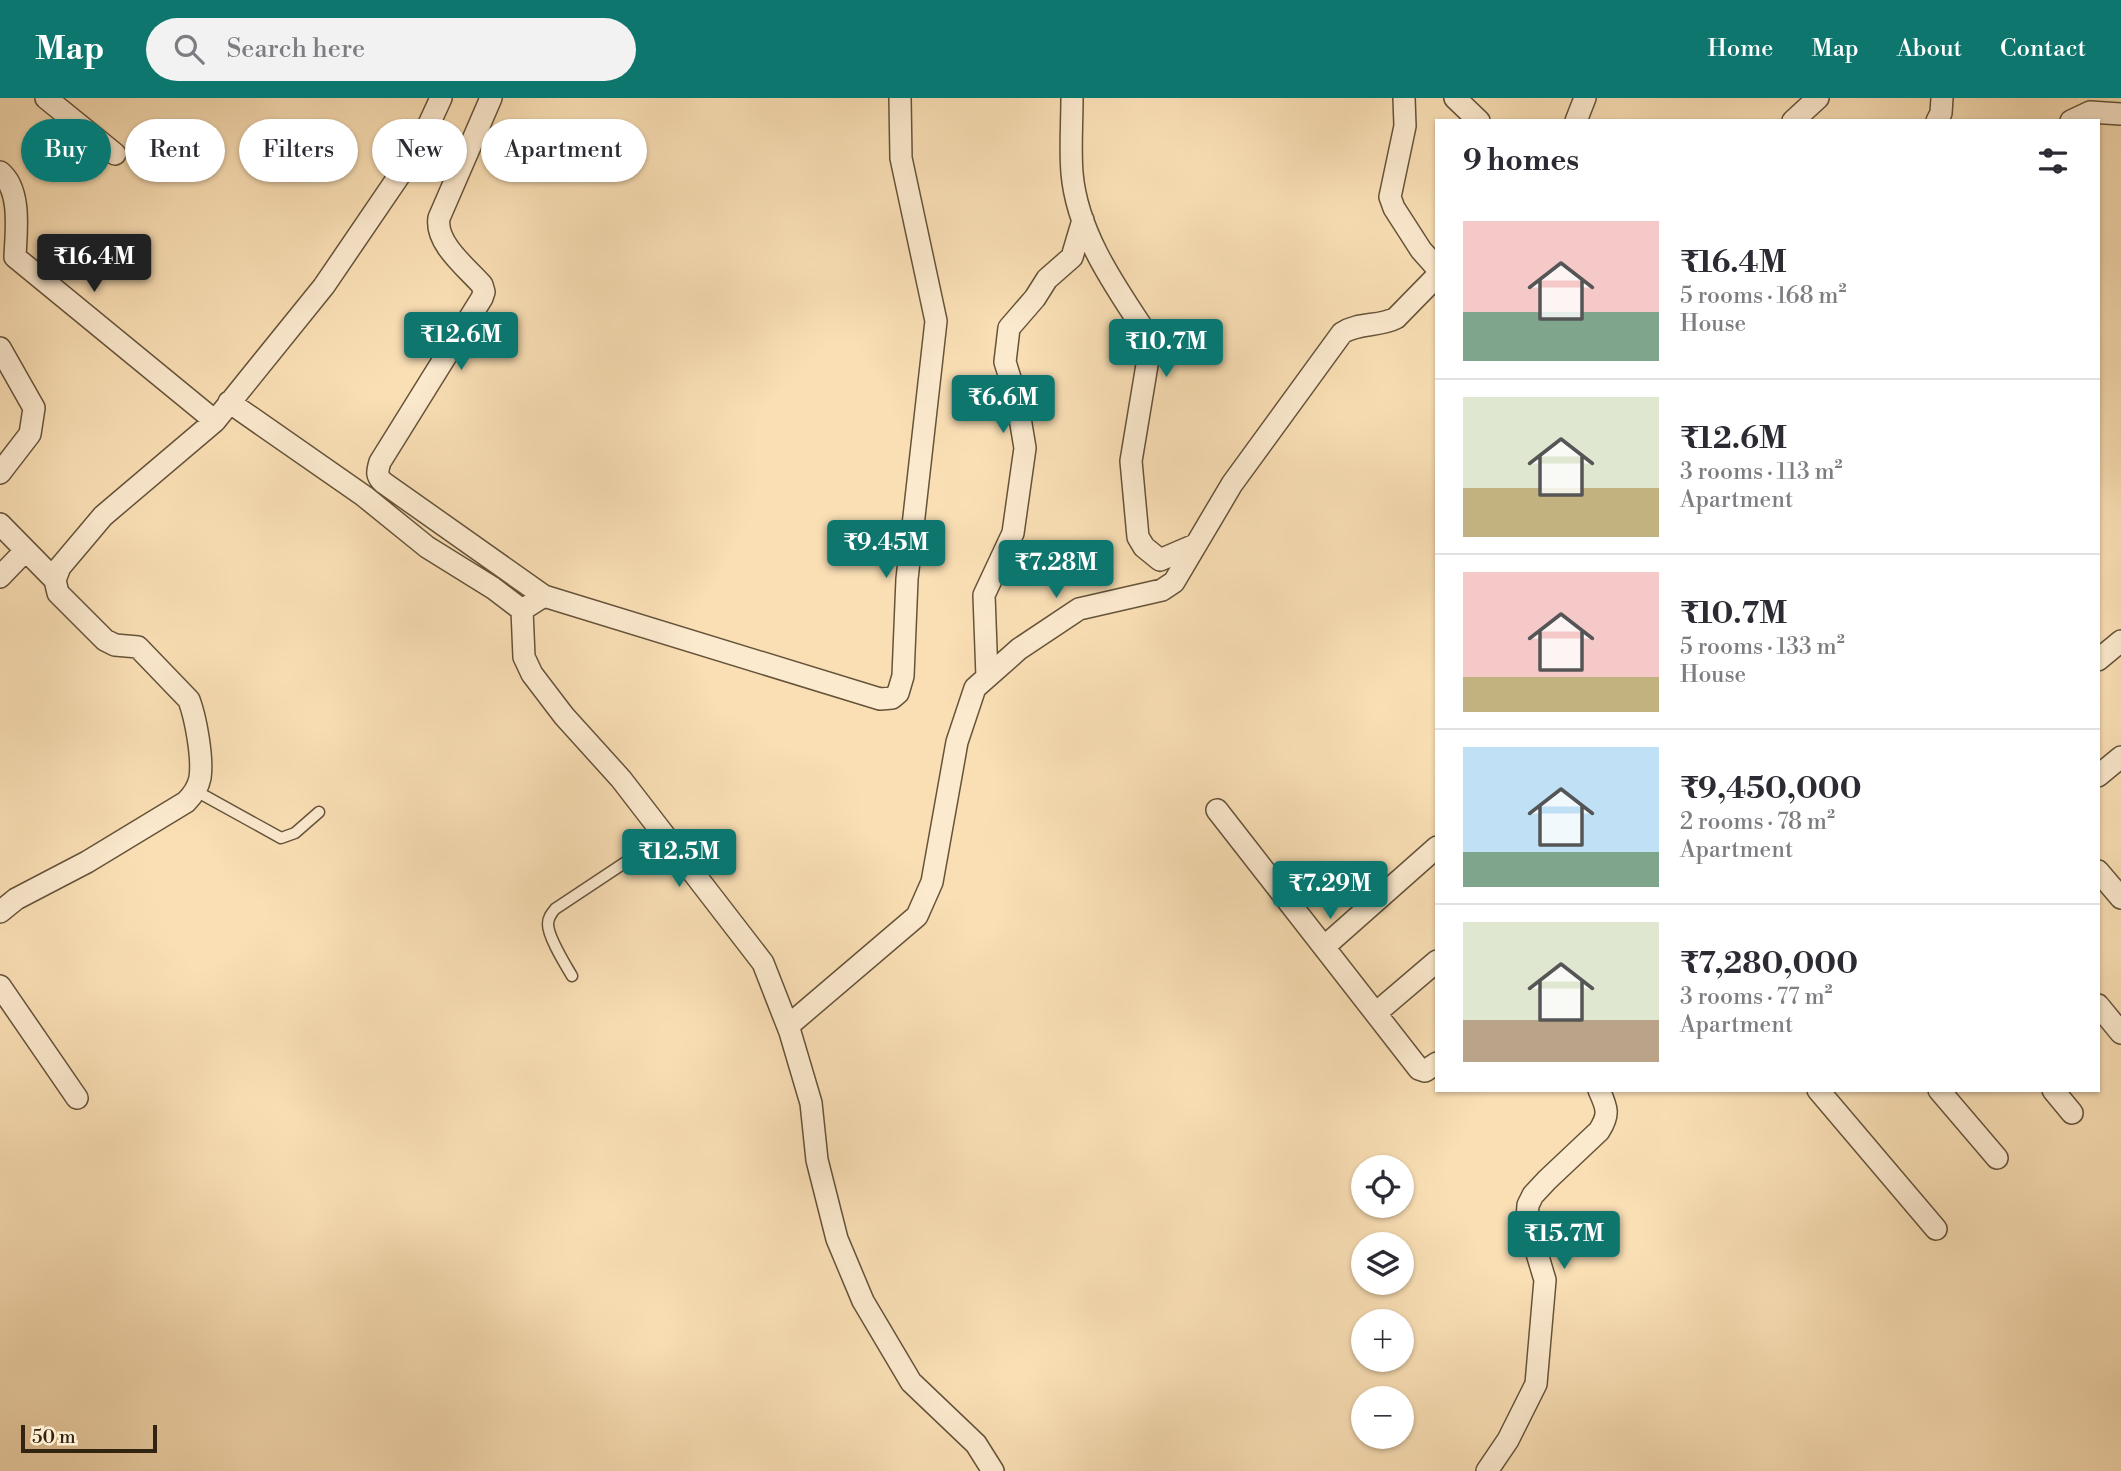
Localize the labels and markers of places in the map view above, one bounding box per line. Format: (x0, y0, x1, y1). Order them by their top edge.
pin: ₹16.4M (37, 234, 151, 294)
pin: ₹12.6M (404, 313, 518, 372)
pin: ₹10.7M (1109, 320, 1223, 379)
pin: ₹6.6M (954, 376, 1052, 435)
pin: ₹9.45M (829, 520, 943, 580)
pin: ₹7.28M (999, 540, 1113, 600)
pin: ₹12.5M (622, 830, 736, 889)
pin: ₹7.29M (1273, 862, 1387, 921)
pin: ₹15.7M (1507, 1212, 1621, 1271)

